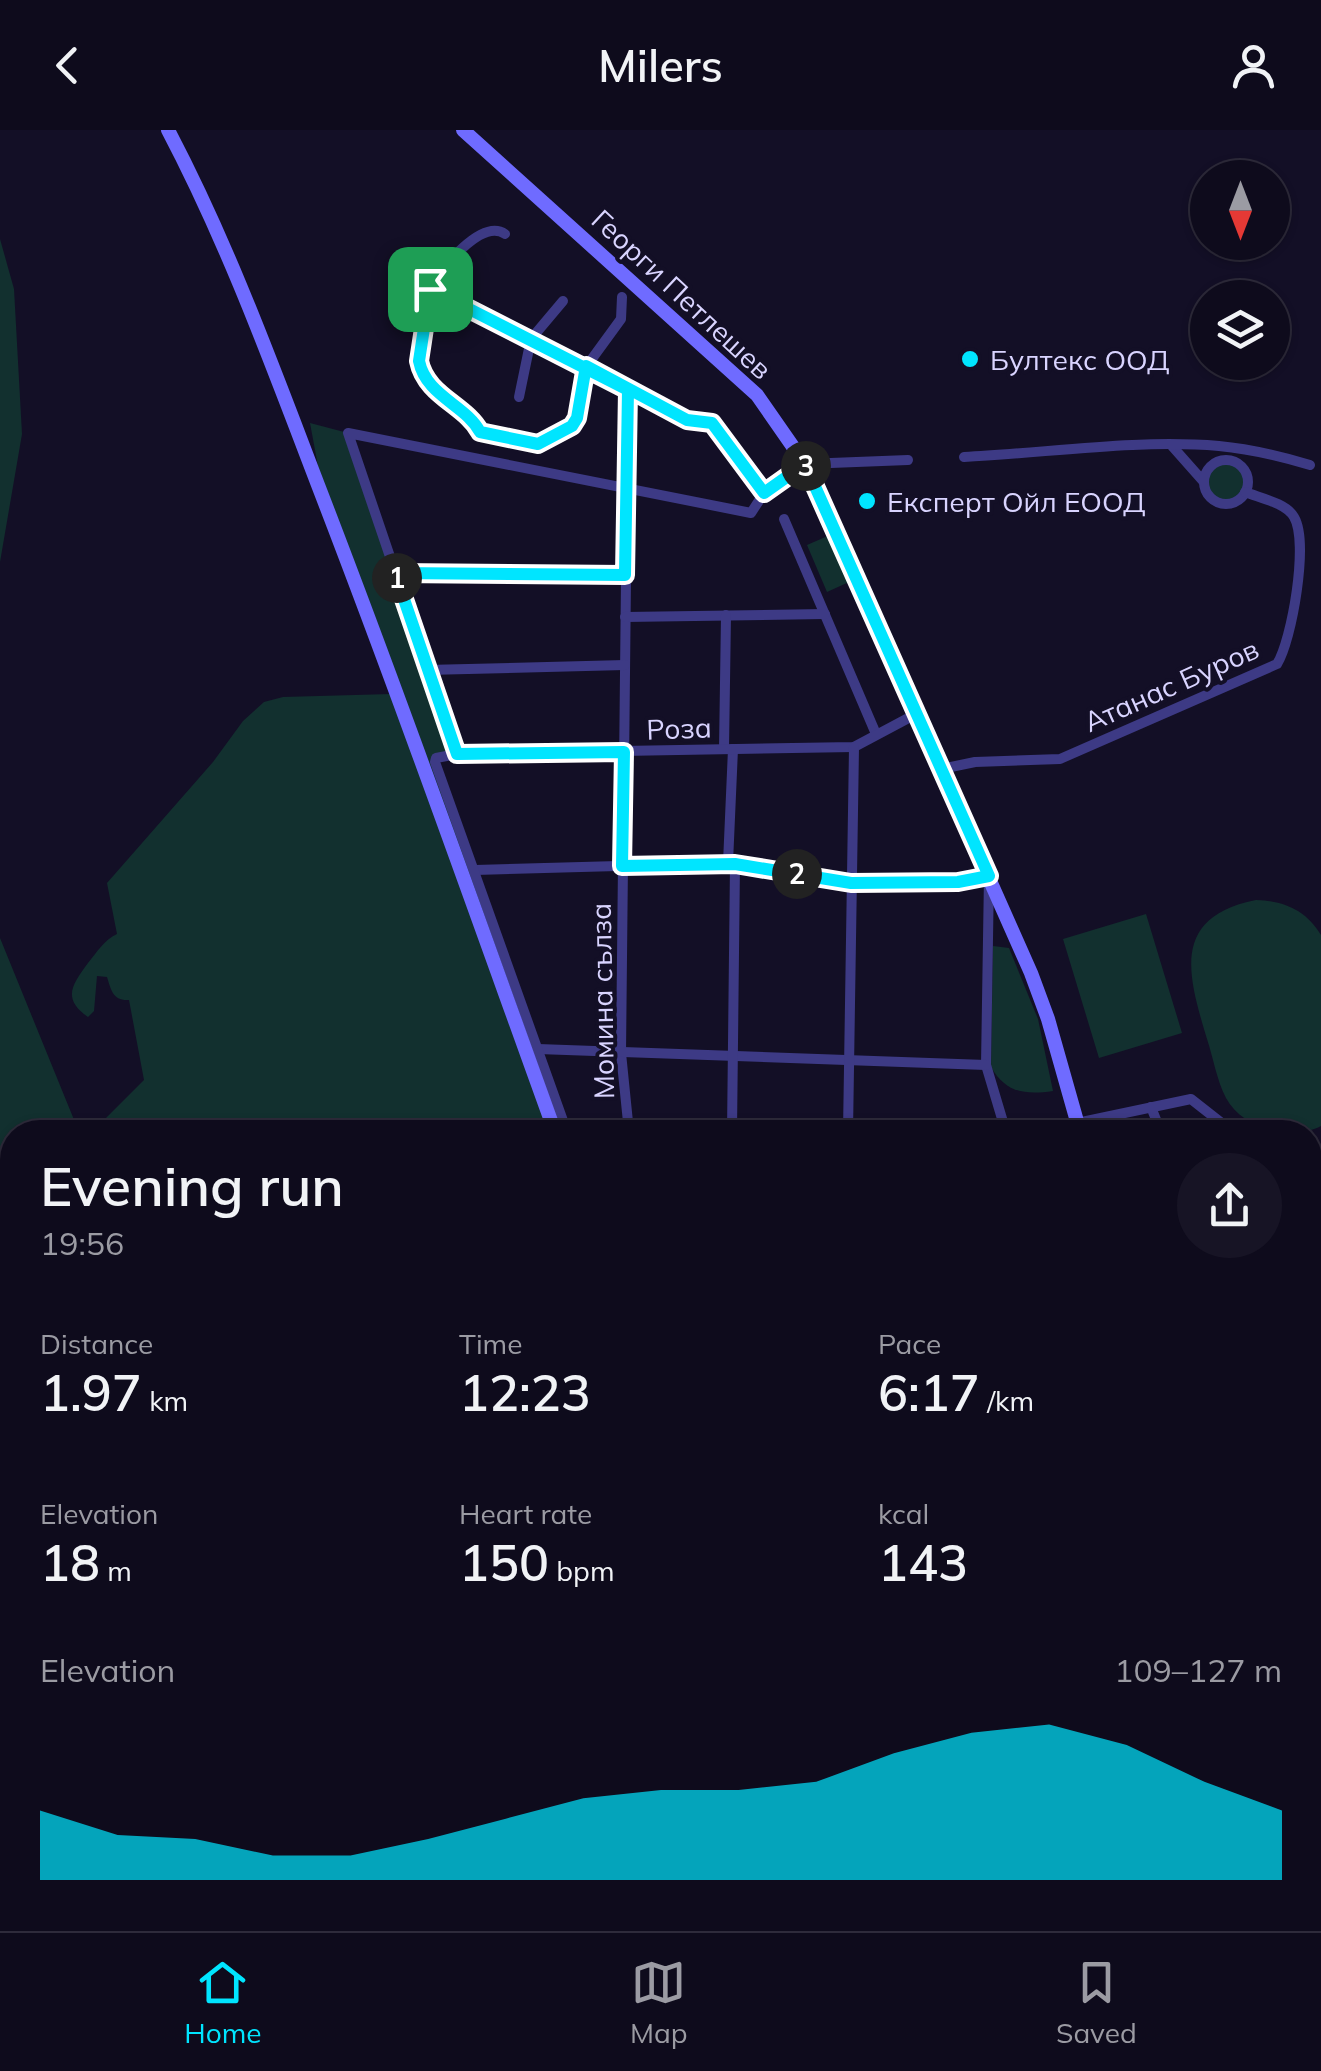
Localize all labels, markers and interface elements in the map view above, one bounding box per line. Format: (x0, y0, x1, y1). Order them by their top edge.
text: Milers (598, 37, 723, 93)
icon: back (40, 38, 95, 93)
icon: person (1226, 38, 1281, 93)
north arrow (1190, 160, 1290, 260)
map controls (1190, 160, 1290, 380)
street label: Георги Петлешев (585, 202, 779, 386)
pin (388, 247, 473, 332)
icon: arrive (403, 262, 458, 317)
button: layers (1190, 280, 1290, 380)
place label: Бултекс ООД (990, 342, 1170, 377)
marker: Бултекс ООД (959, 348, 981, 370)
pin: 3 (781, 441, 831, 491)
text: 3 (798, 448, 814, 483)
place label: Експерт Ойл ЕООД (887, 484, 1146, 519)
marker: Експерт Ойл ЕООД (856, 490, 878, 512)
pin: 1 (372, 553, 422, 603)
text: 1 (389, 560, 405, 595)
street label: Атанас Буров (1078, 631, 1264, 739)
street label: Роза (646, 709, 712, 747)
pin: 2 (772, 849, 822, 899)
text: 2 (789, 856, 805, 891)
street label: Момина сълза (583, 902, 621, 1100)
text: Evening run (40, 1151, 344, 1220)
button: share (1177, 1153, 1282, 1258)
text: 19:56 (40, 1223, 124, 1263)
text: Distance (40, 1326, 153, 1361)
text: Time (459, 1326, 522, 1361)
text: Pace (878, 1326, 941, 1361)
text: 1.97 (40, 1361, 142, 1424)
text: 12:23 (459, 1361, 591, 1424)
text: 6:17 (878, 1361, 980, 1424)
text: km (142, 1383, 188, 1418)
text: /km (980, 1383, 1034, 1418)
text: Elevation (40, 1496, 158, 1531)
text: Heart rate (459, 1496, 592, 1531)
text: kcal (878, 1496, 929, 1531)
text: 18 (40, 1531, 100, 1594)
text: 150 (459, 1531, 549, 1594)
text: 143 (878, 1531, 968, 1594)
text: m (100, 1553, 132, 1588)
text: bpm (549, 1553, 615, 1588)
text: Elevation (40, 1650, 175, 1690)
text: 109–127 m (1114, 1650, 1282, 1690)
tab: Home (184, 1955, 261, 2050)
tab: Map (630, 1955, 688, 2050)
tab: Saved (1056, 1955, 1137, 2050)

